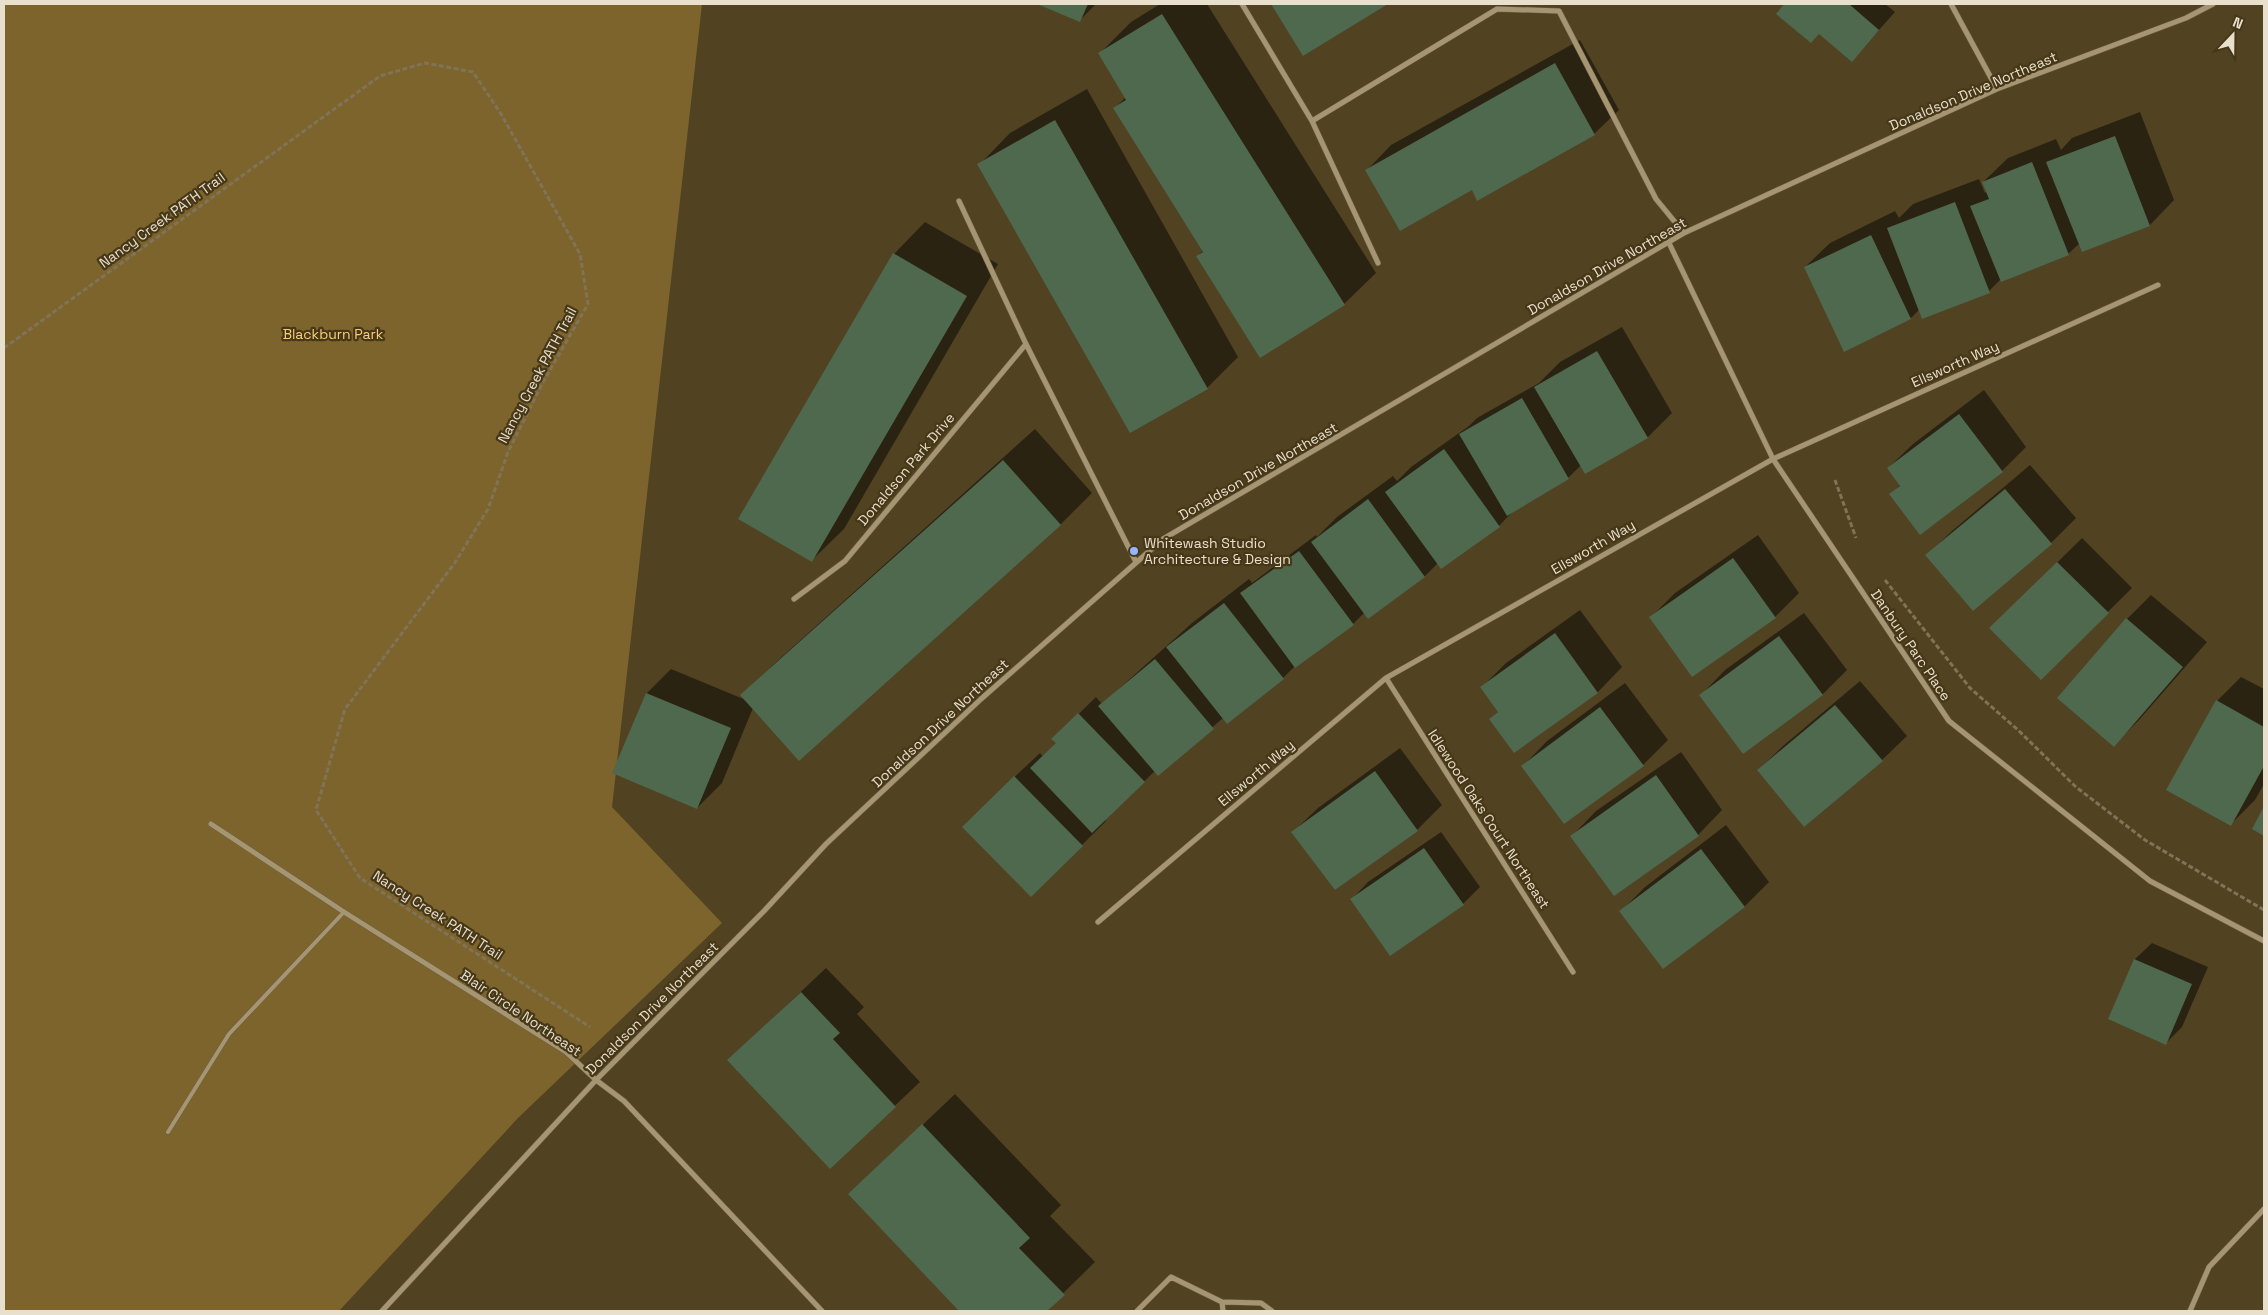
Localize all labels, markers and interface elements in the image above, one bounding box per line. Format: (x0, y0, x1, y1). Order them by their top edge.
north arrow (2208, 10, 2258, 60)
text: N (2230, 13, 2246, 33)
street label: Donaldson Drive Northeast (1886, 47, 2060, 135)
street label: Nancy Creek PATH Trail (95, 168, 229, 272)
street label: Donaldson Drive Northeast (1524, 213, 1690, 319)
street label: Nancy Creek PATH Trail (494, 304, 580, 446)
park label: Blackburn Park (283, 325, 384, 343)
street label: Ellsworth Way (1908, 337, 2002, 391)
street label: Donaldson Park Drive (854, 409, 958, 529)
street label: Donaldson Drive Northeast (1175, 418, 1341, 524)
street label: Ellsworth Way (1548, 516, 1638, 578)
place label: Whitewash Studio Architecture & Design (1144, 534, 1291, 568)
marker: Whitewash Studio Architecture & Design (1128, 545, 1140, 557)
street label: Danbury Parc Place (1867, 586, 1955, 704)
street label: Donaldson Drive Northeast (868, 655, 1012, 791)
street label: Idlewood Oaks Court Northeast (1424, 726, 1554, 912)
street label: Ellsworth Way (1214, 736, 1298, 810)
street label: Nancy Creek PATH Trail (370, 866, 506, 964)
street label: Donaldson Drive Northeast (582, 938, 722, 1078)
street label: Blair Circle Northeast (457, 966, 585, 1060)

